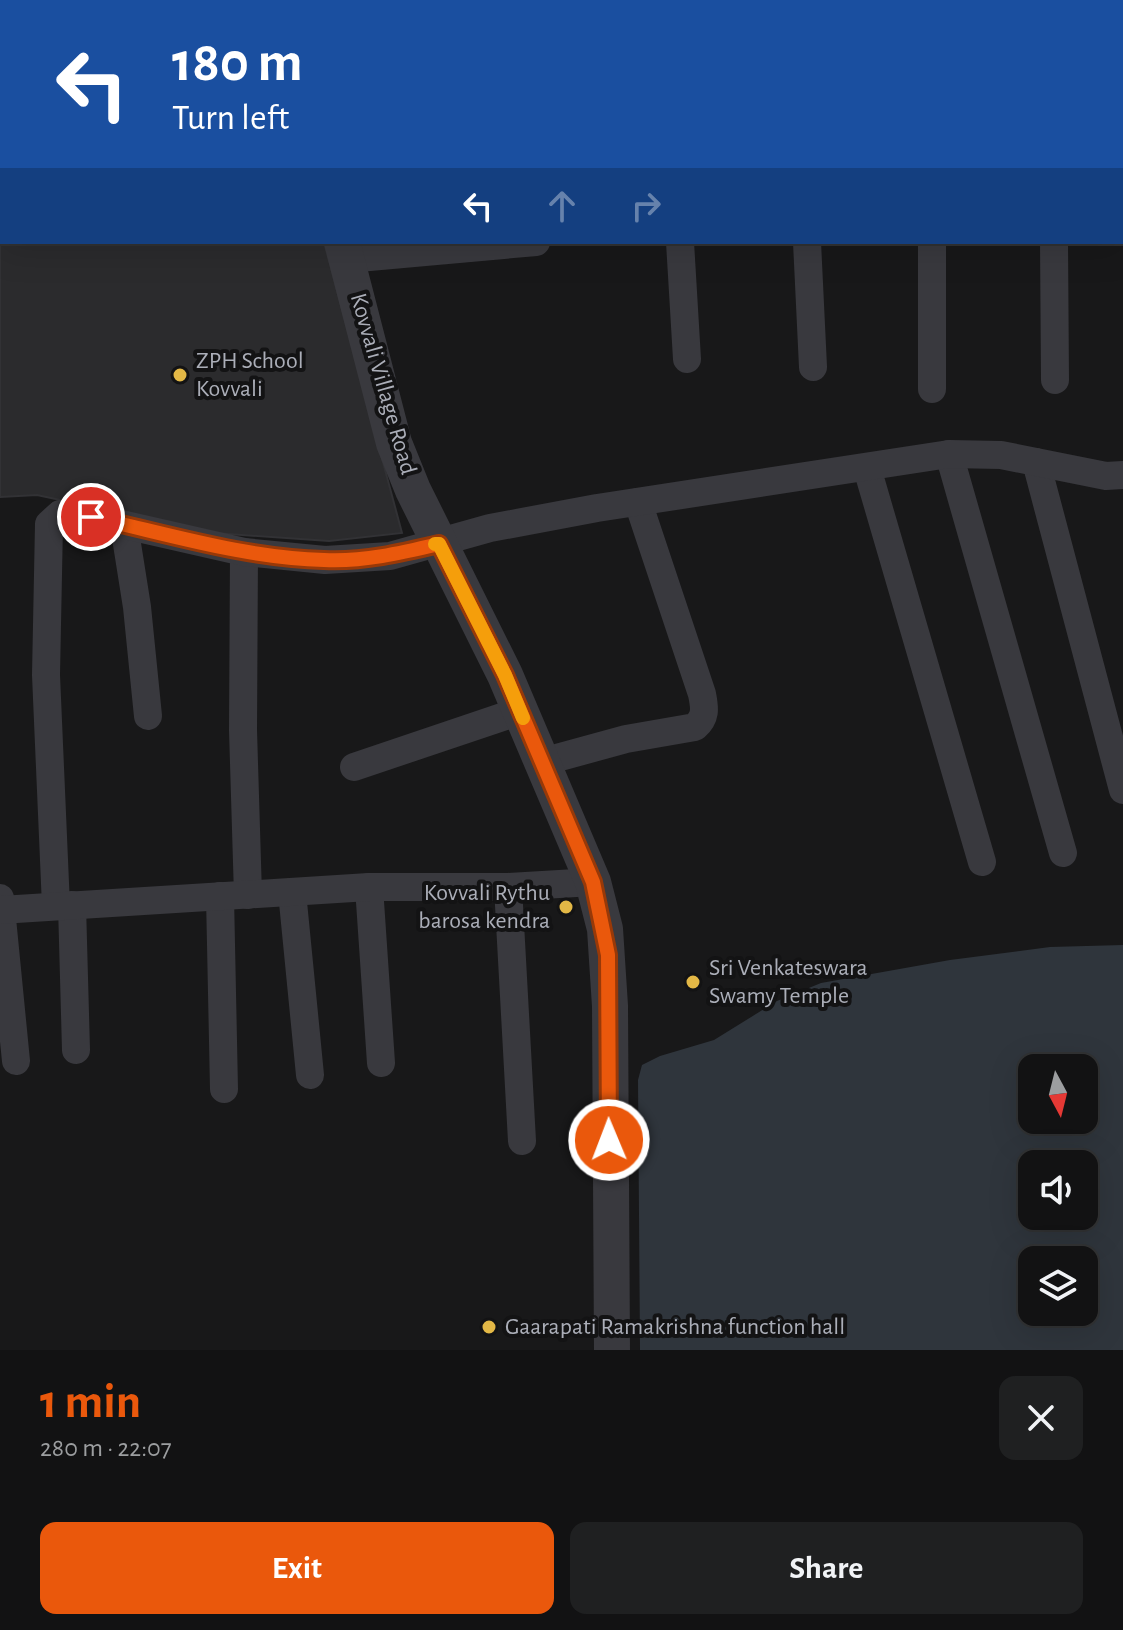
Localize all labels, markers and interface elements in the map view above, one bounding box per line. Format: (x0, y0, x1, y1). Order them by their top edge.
icon: left (40, 32, 144, 136)
text: 180 m (172, 35, 303, 91)
text: Turn left (172, 100, 289, 136)
icon: left (456, 184, 500, 228)
icon: ahead (540, 184, 584, 228)
icon: right (624, 184, 668, 228)
street label: Kovvali Village Road (346, 291, 420, 477)
place label: ZPH School Kovvali (196, 349, 304, 401)
marker: ZPH School Kovvali (171, 366, 189, 384)
pin (57, 483, 125, 551)
icon: arrive (69, 495, 113, 539)
place label: Kovvali Rythu barosa kendra (418, 881, 550, 933)
marker: Kovvali Rythu barosa kendra (557, 898, 575, 916)
place label: Sri Venkateswara Swamy Temple (709, 956, 868, 1008)
marker: Sri Venkateswara Swamy Temple (684, 973, 702, 991)
north arrow (1018, 1054, 1098, 1134)
map controls (1018, 1054, 1098, 1326)
position arrow (567, 1098, 651, 1182)
button: sound (1018, 1150, 1098, 1230)
button: layers (1018, 1246, 1098, 1326)
place label: Gaarapati Ramakrishna function hall (505, 1315, 845, 1339)
marker: Gaarapati Ramakrishna function hall (480, 1318, 498, 1336)
button: close (999, 1376, 1083, 1460)
text: 1 min (40, 1379, 141, 1427)
text: 280 m · 22:07 (40, 1435, 172, 1461)
button: Exit (40, 1522, 554, 1614)
button: Share (570, 1522, 1083, 1614)

